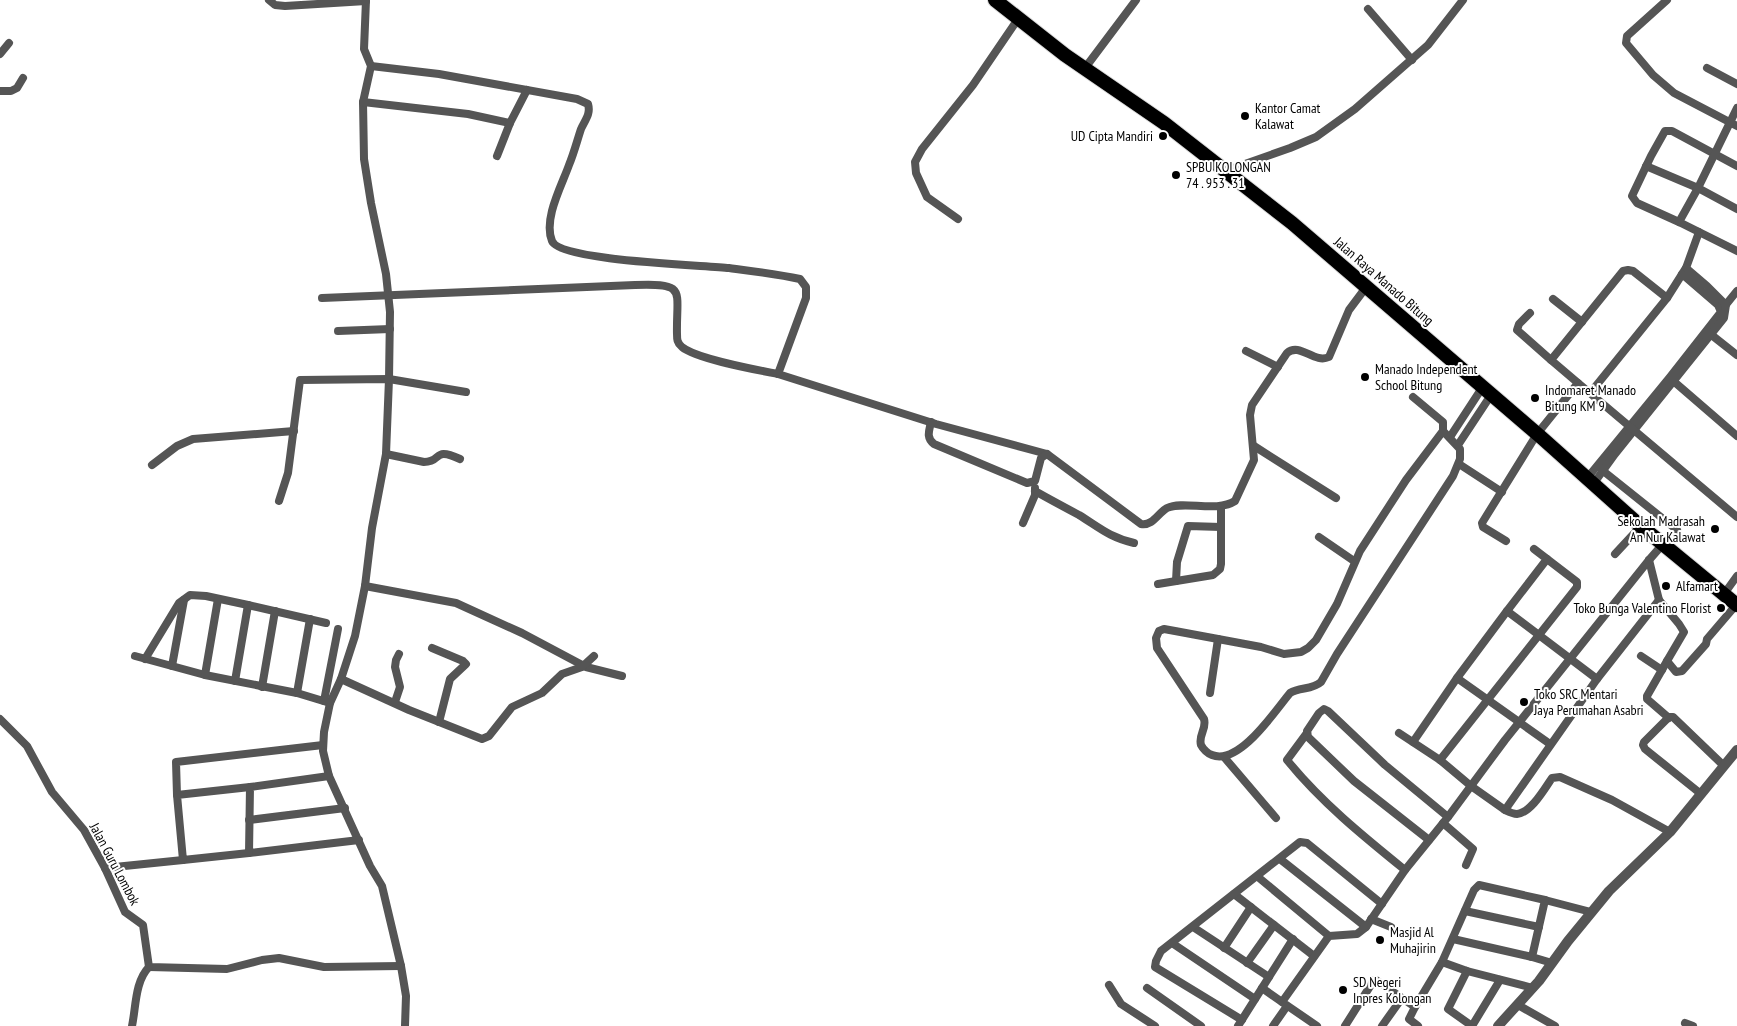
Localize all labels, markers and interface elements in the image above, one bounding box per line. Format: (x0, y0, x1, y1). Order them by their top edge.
place label: Kantor Camat Kalawat (1255, 99, 1320, 133)
marker: Kantor Camat Kalawat (1239, 110, 1251, 122)
place label: UD Cipta Mandiri (1071, 127, 1153, 145)
marker: UD Cipta Mandiri (1157, 130, 1169, 142)
place label: SPBU KOLONGAN 74 . 953 . 31 (1186, 158, 1271, 192)
marker: SPBU KOLONGAN 74 . 953 . 31 (1170, 169, 1182, 181)
street label: Jalan Raya Manado Bitung (1330, 232, 1438, 329)
place label: Manado Independent School Bitung (1375, 360, 1478, 394)
marker: Manado Independent School Bitung (1359, 371, 1371, 383)
place label: Indomaret Manado Bitung KM 9 (1545, 381, 1636, 415)
marker: Indomaret Manado Bitung KM 9 (1529, 392, 1541, 404)
place label: Sekolah Madrasah An Nur Kalawat (1617, 512, 1705, 546)
marker: Sekolah Madrasah An Nur Kalawat (1709, 523, 1721, 535)
place label: Alfamart (1676, 577, 1718, 595)
marker: Alfamart (1660, 580, 1672, 592)
place label: Toko Bunga Valentino Florist (1573, 599, 1711, 617)
marker: Toko Bunga Valentino Florist (1715, 602, 1727, 614)
place label: Toko SRC Mentari Jaya Perumahan Asabri (1533, 685, 1644, 719)
marker: Toko SRC Mentari Jaya Perumahan Asabri (1518, 696, 1530, 708)
street label: Jalan Guru Lombok (85, 819, 145, 909)
place label: Masjid Al Muhajirin (1390, 923, 1436, 957)
marker: Masjid Al Muhajirin (1374, 934, 1386, 946)
place label: SD Negeri Inpres Kolongan (1353, 973, 1431, 1007)
marker: SD Negeri Inpres Kolongan (1337, 984, 1349, 996)

